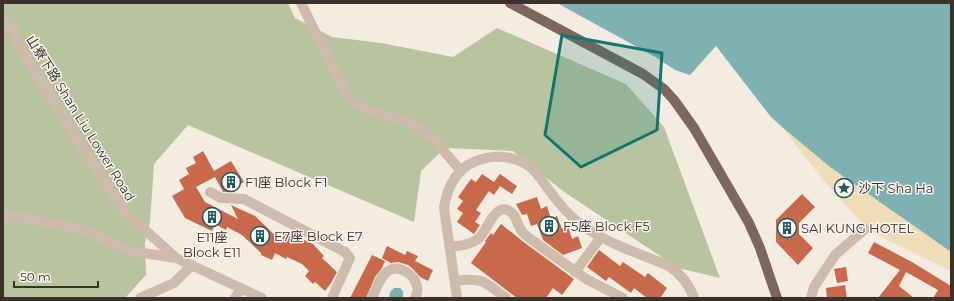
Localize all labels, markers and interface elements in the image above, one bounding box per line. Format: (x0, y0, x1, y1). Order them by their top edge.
street label: 山寮下路 Shan Liu Lower Road (23, 32, 139, 204)
building icon: F1座 Block F1 (220, 171, 242, 193)
place label: F1座 Block F1 (245, 174, 328, 190)
place icon: 沙下 Sha Ha (833, 177, 855, 199)
place label: 沙下 Sha Ha (858, 180, 934, 196)
building icon: E11座 Block E11 (201, 206, 223, 228)
building icon: F5座 Block F5 (538, 215, 560, 237)
building icon: SAI KUNG HOTEL (776, 217, 798, 239)
place label: F5座 Block F5 (563, 218, 650, 234)
place label: SAI KUNG HOTEL (801, 220, 915, 236)
building icon: E7座 Block E7 (249, 225, 271, 247)
place label: E7座 Block E7 (274, 228, 363, 244)
place label: E11座 Block E11 (183, 229, 241, 260)
scale bar (14, 263, 98, 289)
text: 50 m (20, 269, 51, 284)

